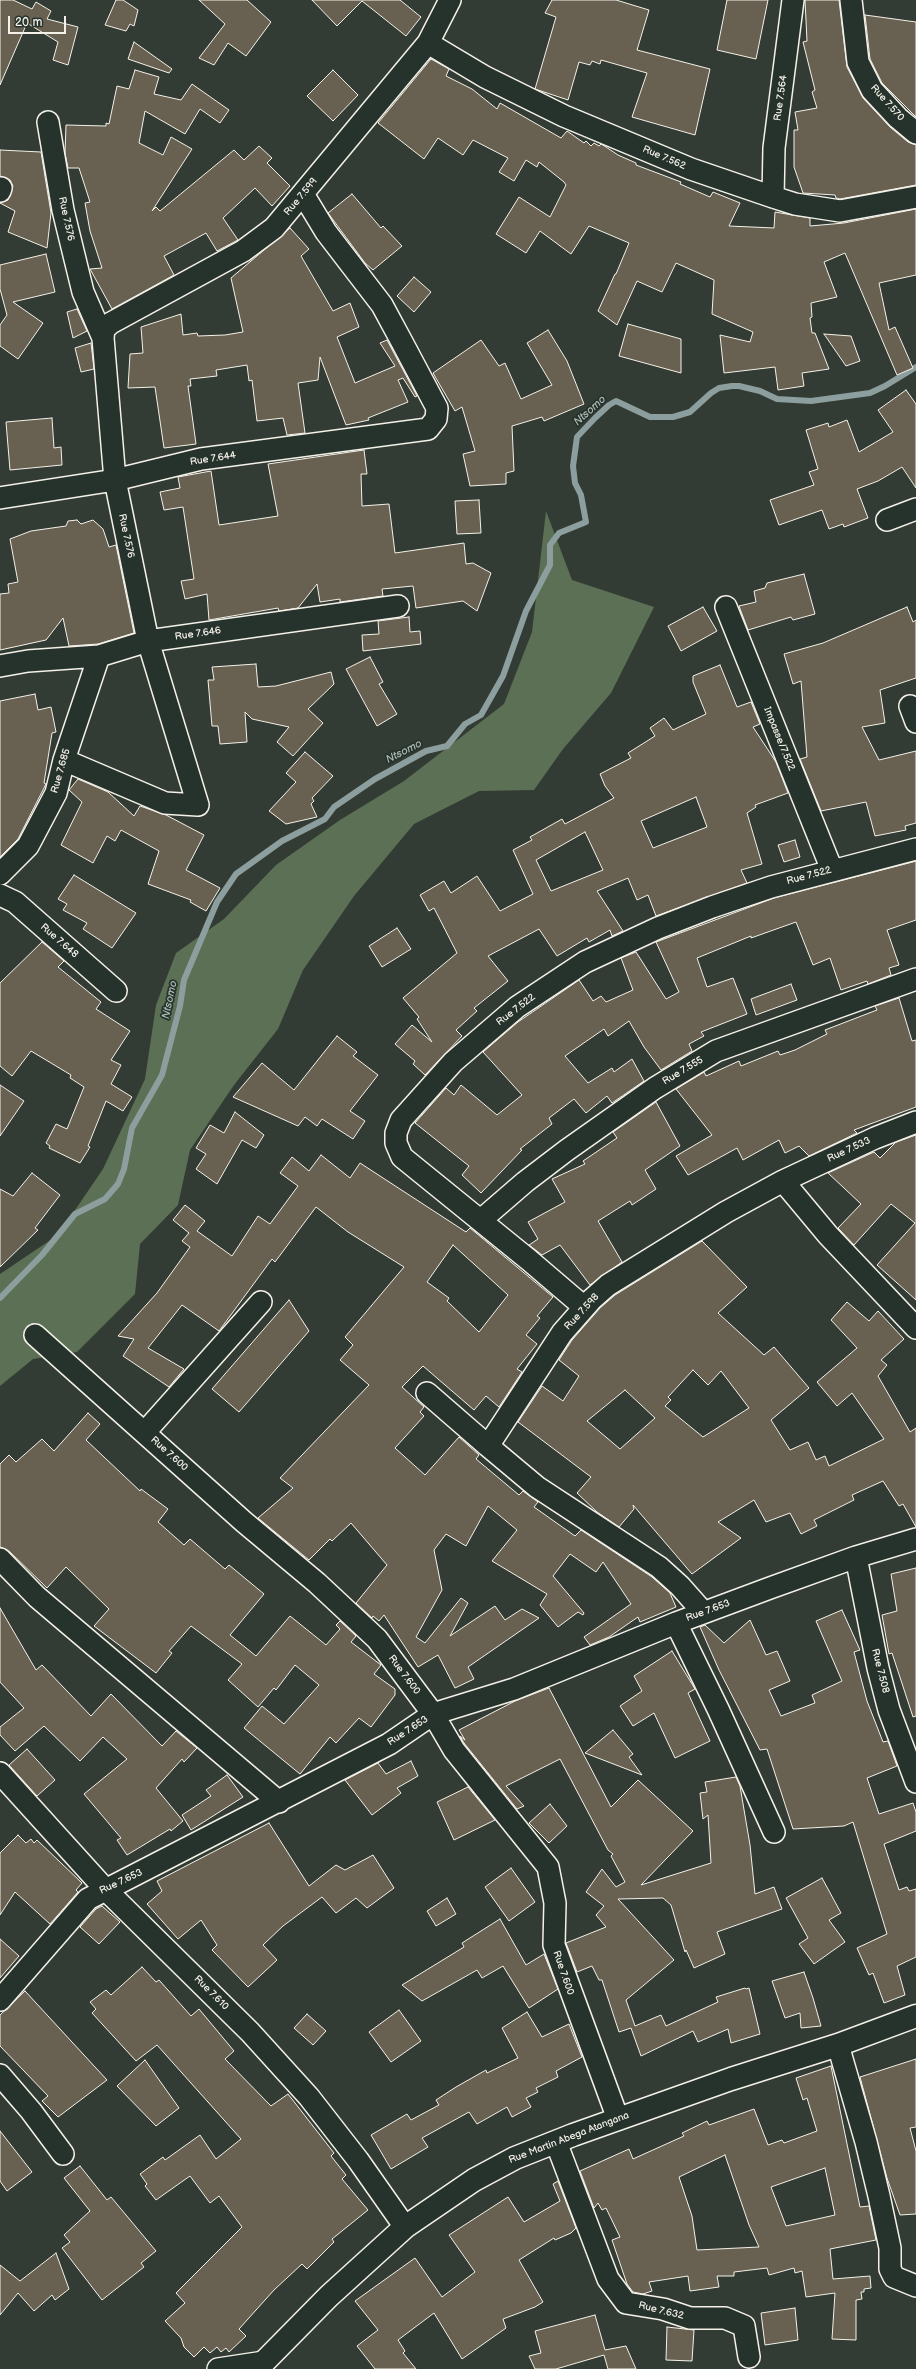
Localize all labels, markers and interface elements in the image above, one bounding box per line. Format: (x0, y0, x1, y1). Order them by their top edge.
scale bar (10, 8, 68, 34)
text: 20 m (15, 15, 42, 30)
street label: Rue 7.564 (772, 74, 790, 122)
street label: Rue 7.570 (868, 82, 906, 124)
street label: Rue 7.562 (641, 144, 687, 172)
street label: Rue 7.599 (282, 176, 320, 218)
street label: Rue 7.576 (55, 196, 77, 242)
water label: Ntsomo (571, 393, 609, 429)
street label: Rue 7.644 (189, 449, 237, 469)
street label: Rue 7.576 (115, 513, 137, 559)
street label: Rue 7.646 (174, 625, 222, 643)
street label: Impasse/7.522 (761, 705, 797, 773)
water label: Ntsomo (384, 737, 424, 767)
street label: Rue 7.685 (49, 747, 73, 795)
street label: Rue 7.522 (785, 864, 833, 888)
street label: Rue 7.648 (38, 921, 80, 961)
water label: Ntsomo (160, 980, 180, 1020)
street label: Rue 7.522 (494, 991, 538, 1029)
street label: Rue 7.555 (660, 1054, 706, 1088)
street label: Rue 7.533 (826, 1135, 872, 1165)
street label: Rue 7.598 (562, 1291, 602, 1333)
street label: Rue 7.600 (148, 1434, 190, 1474)
street label: Rue 7.653 (684, 1597, 732, 1625)
street label: Rue 7.508 (869, 1647, 891, 1695)
street label: Rue 7.600 (385, 1653, 423, 1697)
street label: Rue 7.653 (385, 1713, 431, 1749)
street label: Rue 7.653 (98, 1867, 144, 1897)
street label: Rue 7.600 (550, 1949, 576, 1997)
street label: Rue 7.610 (191, 1973, 231, 2013)
street label: Rue Martin Abega Atangana (507, 2109, 631, 2167)
street label: Rue 7.632 (637, 2300, 685, 2322)

